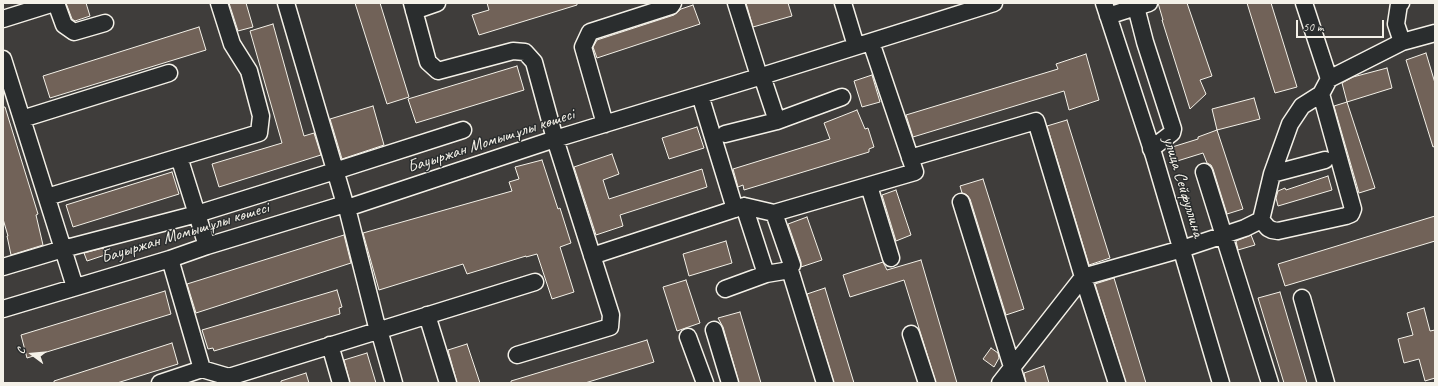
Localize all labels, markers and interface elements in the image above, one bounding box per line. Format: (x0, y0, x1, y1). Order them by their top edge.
scale bar (1298, 12, 1386, 38)
text: 50 m (1303, 19, 1323, 35)
street label: Бауыржан Момышұлы көшесі (405, 104, 577, 178)
street label: улица Сейфуллина (1158, 134, 1208, 240)
street label: Бауыржан Момышұлы көшесі (99, 198, 271, 268)
north arrow (12, 334, 52, 374)
text: С (13, 346, 28, 355)

